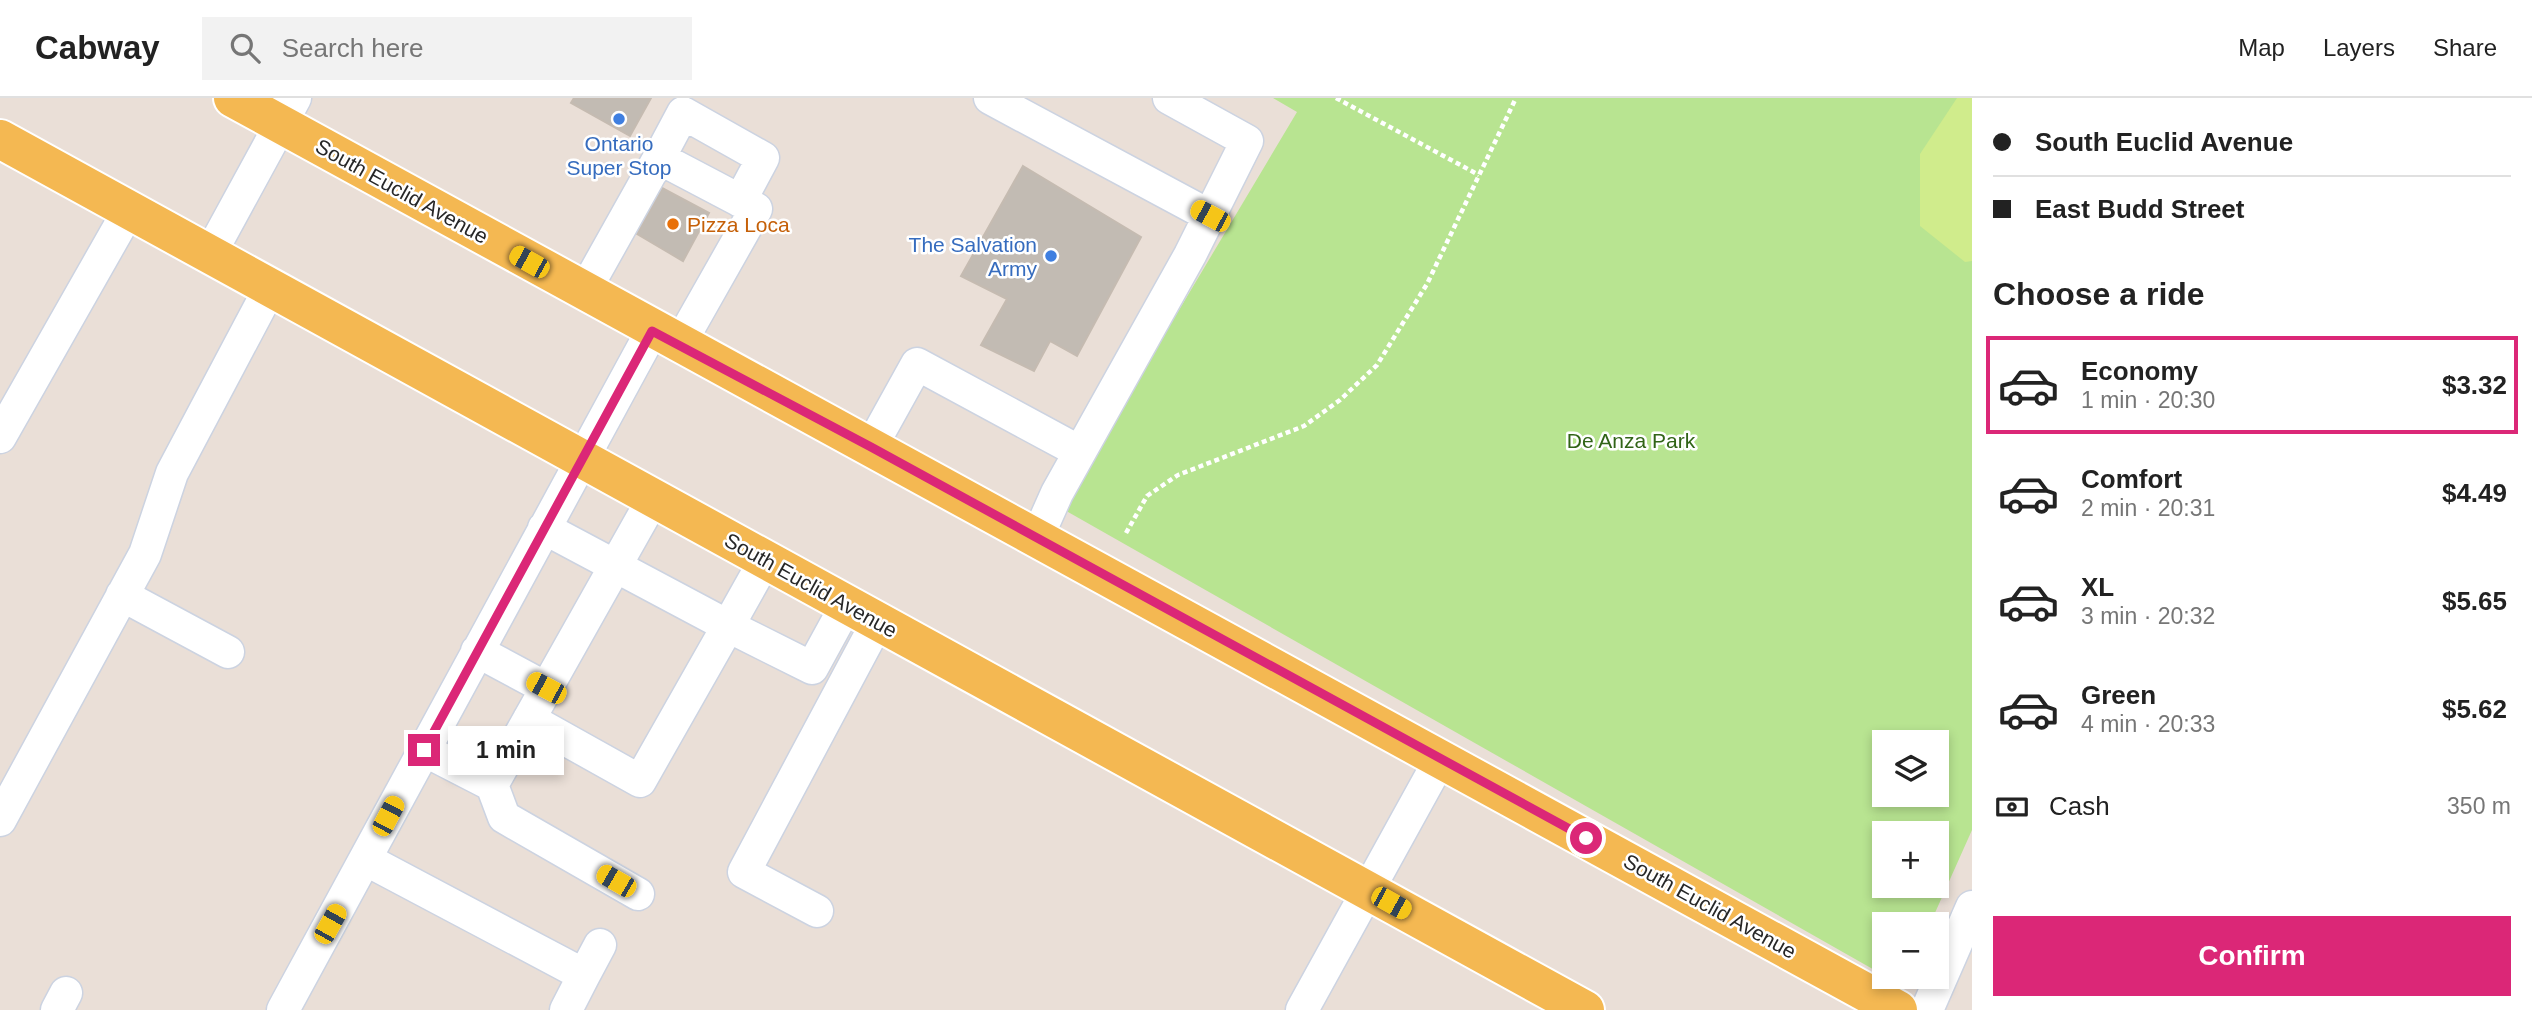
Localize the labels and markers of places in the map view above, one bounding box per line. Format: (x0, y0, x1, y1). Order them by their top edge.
marker: Ontario Super Stop (611, 111, 627, 127)
place label: Ontario Super Stop (566, 132, 672, 179)
place label: Pizza Loca (687, 213, 790, 236)
marker: Pizza Loca (665, 216, 681, 232)
place label: The Salvation Army (909, 233, 1037, 280)
marker: The Salvation Army (1043, 248, 1059, 264)

